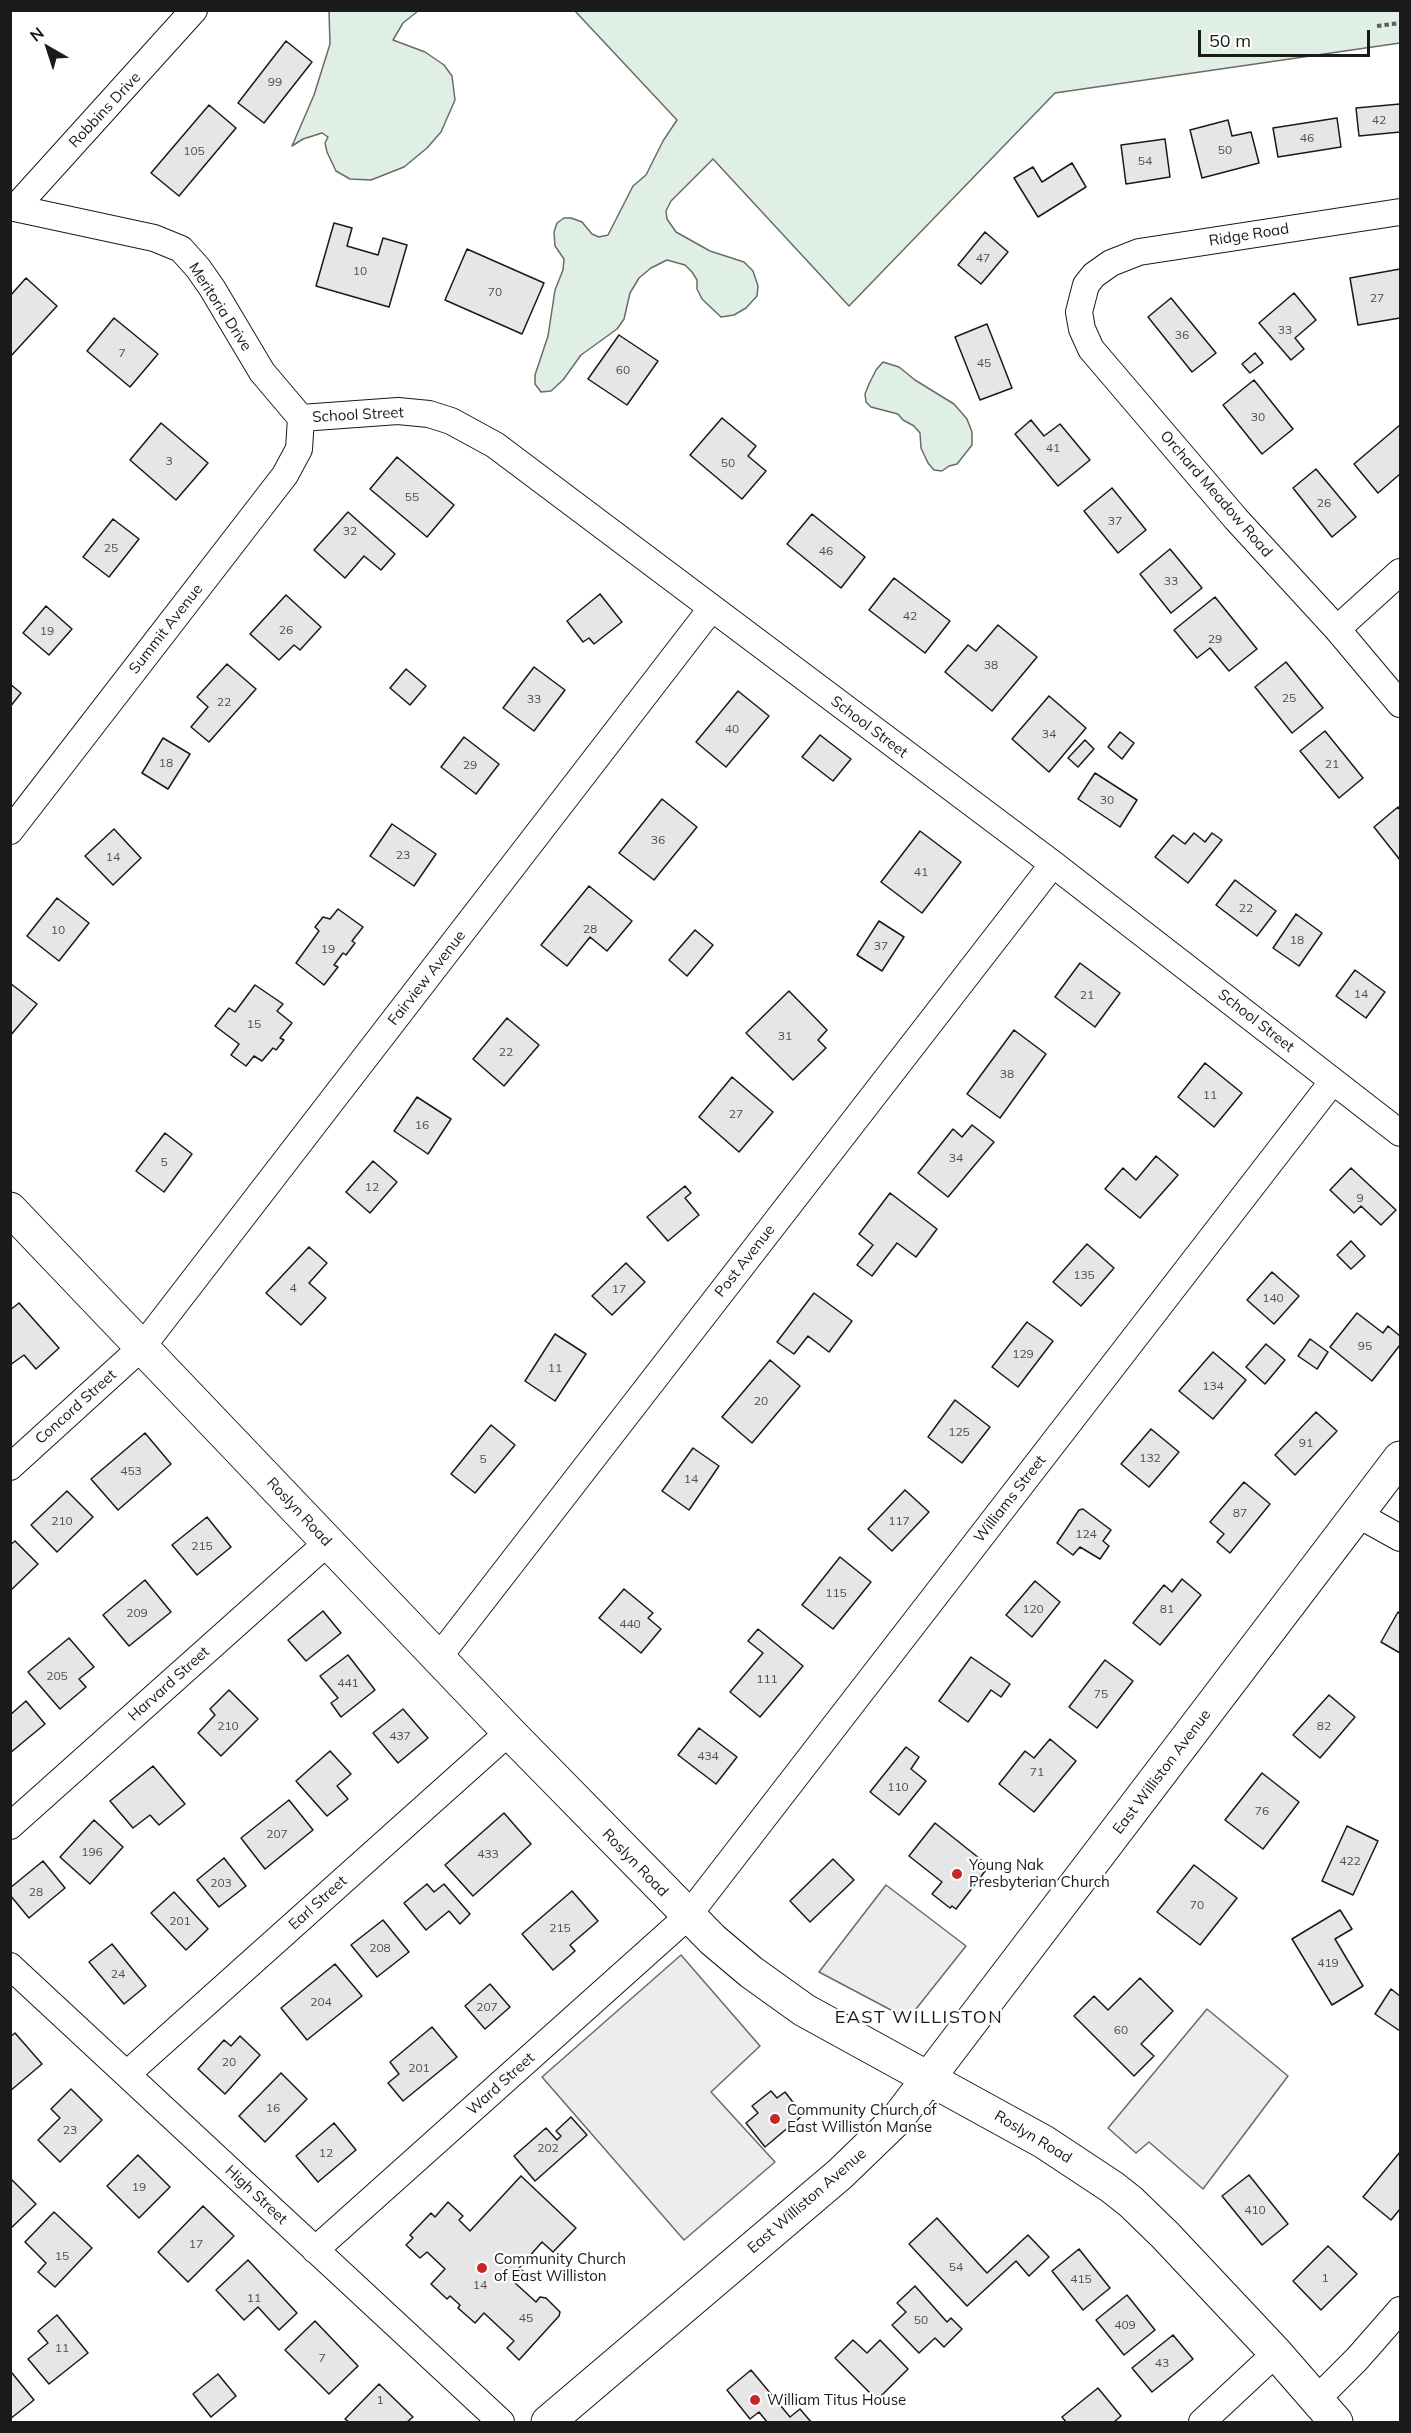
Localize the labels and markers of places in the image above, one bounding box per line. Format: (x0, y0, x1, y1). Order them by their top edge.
place label: Young Nak Presbyterian Church (969, 1856, 1110, 1891)
marker: Young Nak Presbyterian Church (950, 1867, 964, 1881)
place label: Community Church of East Williston Manse (787, 2101, 937, 2136)
marker: Community Church of East Williston Manse (768, 2112, 782, 2126)
place label: Community Church of East Williston (494, 2250, 626, 2285)
marker: Community Church of East Williston (475, 2261, 489, 2275)
place label: William Titus House (767, 2391, 906, 2409)
marker: William Titus House (748, 2393, 762, 2407)

